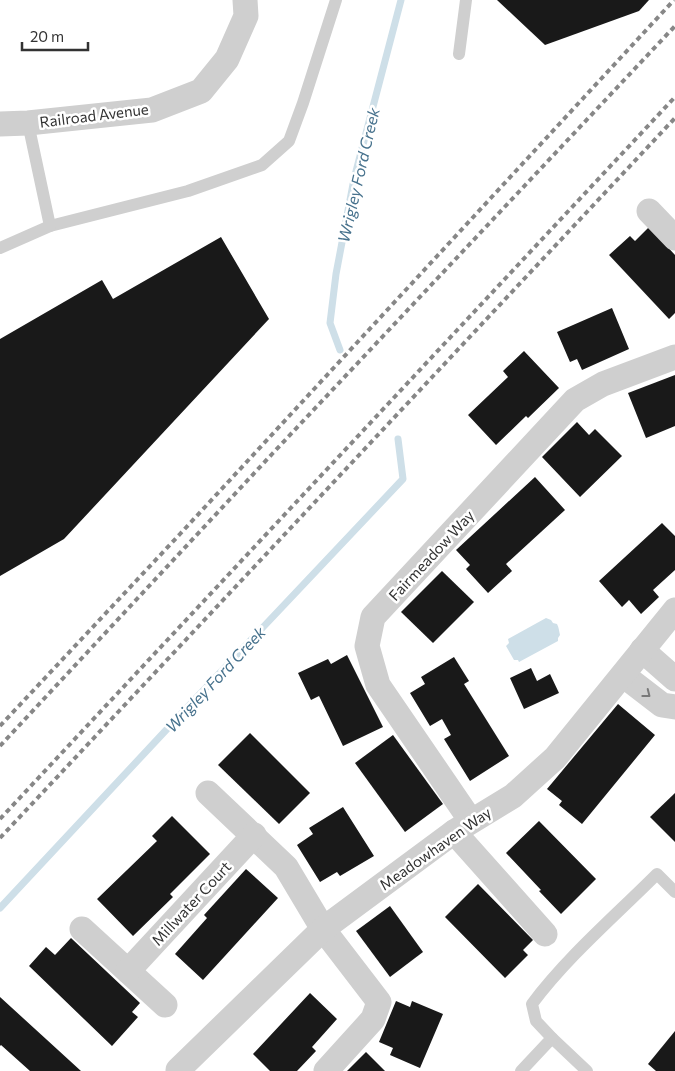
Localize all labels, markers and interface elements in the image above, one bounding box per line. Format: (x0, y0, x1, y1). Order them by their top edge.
scale bar (22, 20, 89, 52)
text: 20 m (30, 27, 64, 45)
street label: Railroad Avenue (39, 99, 150, 131)
water label: Wrigley Ford Creek (333, 105, 383, 244)
street label: Fairmeadow Way (385, 506, 478, 604)
water label: Wrigley Ford Creek (161, 622, 269, 736)
one-way arrow (642, 688, 651, 697)
street label: Meadowhaven Way (376, 803, 495, 893)
street label: Millwater Court (148, 857, 234, 949)

